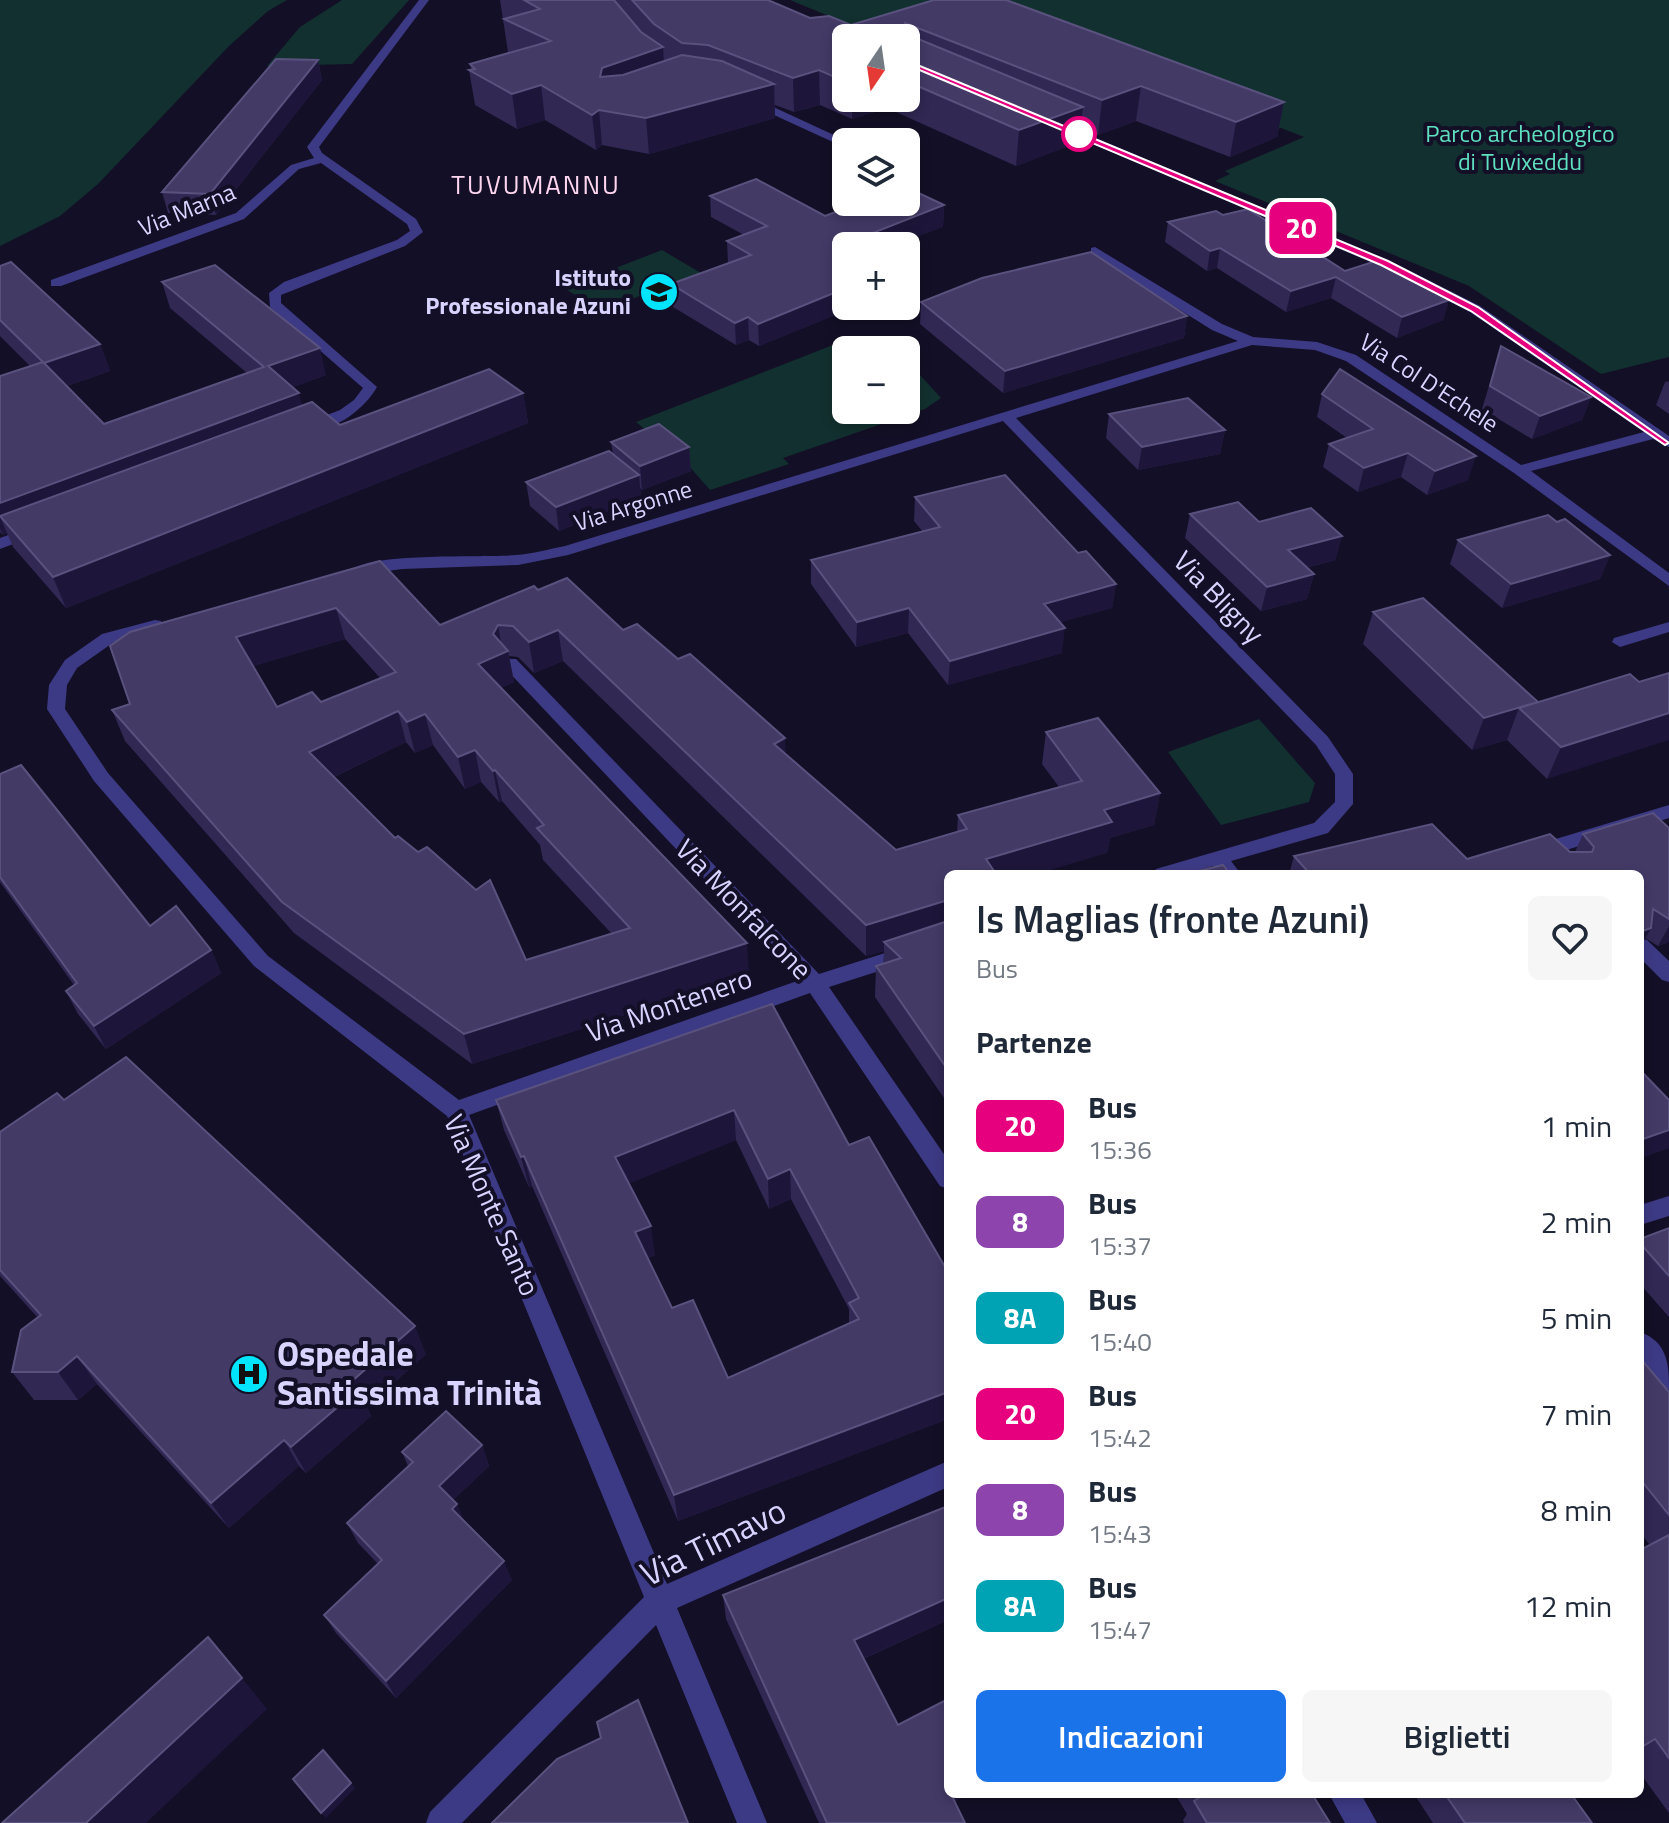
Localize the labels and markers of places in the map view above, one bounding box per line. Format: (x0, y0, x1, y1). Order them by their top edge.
unlabelled marker (1062, 117, 1096, 151)
place label: Istituto Professionale Azuni (425, 259, 631, 323)
school or university icon: Istituto Professionale Azuni (638, 271, 680, 313)
place label: Ospedale Santissima Trinità (277, 1327, 542, 1418)
hospital icon: Ospedale Santissima Trinità (228, 1353, 270, 1395)

